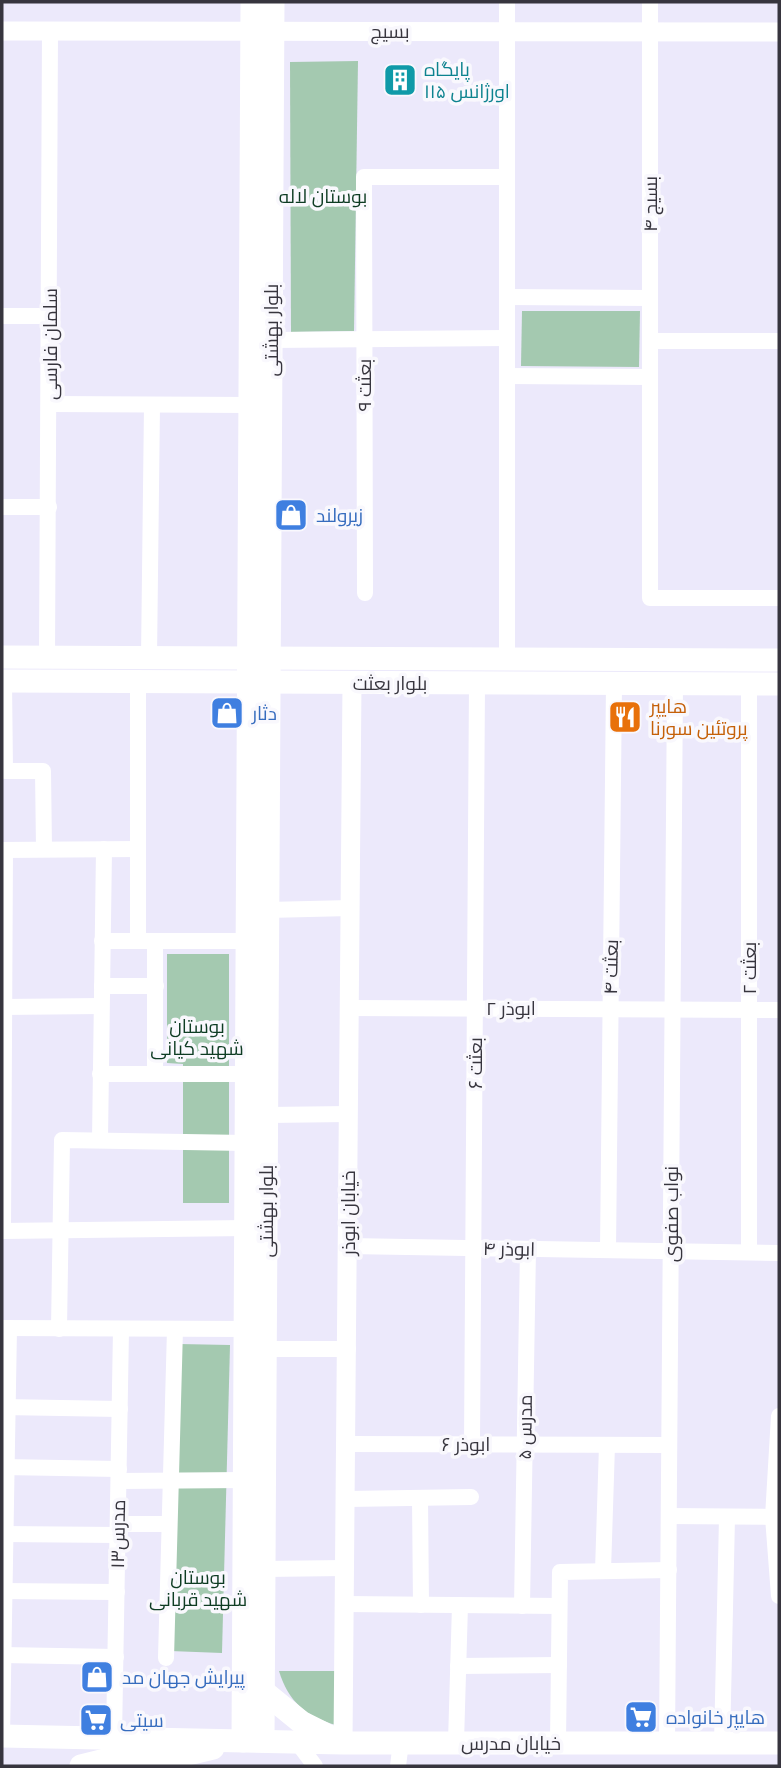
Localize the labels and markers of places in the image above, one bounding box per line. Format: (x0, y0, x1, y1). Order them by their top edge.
place label: پایگاه اورژانس ۱۱۵ (424, 58, 510, 103)
building icon: پایگاه اورژانس ۱۱۵ (381, 61, 419, 99)
shop icon: زیرولند (272, 496, 310, 534)
place label: زیرولند (316, 504, 363, 527)
shop icon: دثار (208, 694, 246, 732)
place label: هایپر پروتئین سورنا (649, 695, 748, 741)
restaurant icon: هایپر پروتئین سورنا (606, 698, 644, 736)
place label: دثار (251, 702, 277, 725)
shop icon: پیرایش جهان مد (78, 1658, 116, 1696)
place label: پیرایش جهان مد (122, 1666, 245, 1690)
supermarket icon: هایپر خانواده (622, 1698, 660, 1736)
supermarket icon: سیتی (77, 1701, 115, 1739)
place label: هایپر خانواده (666, 1706, 765, 1730)
place label: سیتی (120, 1709, 164, 1732)

